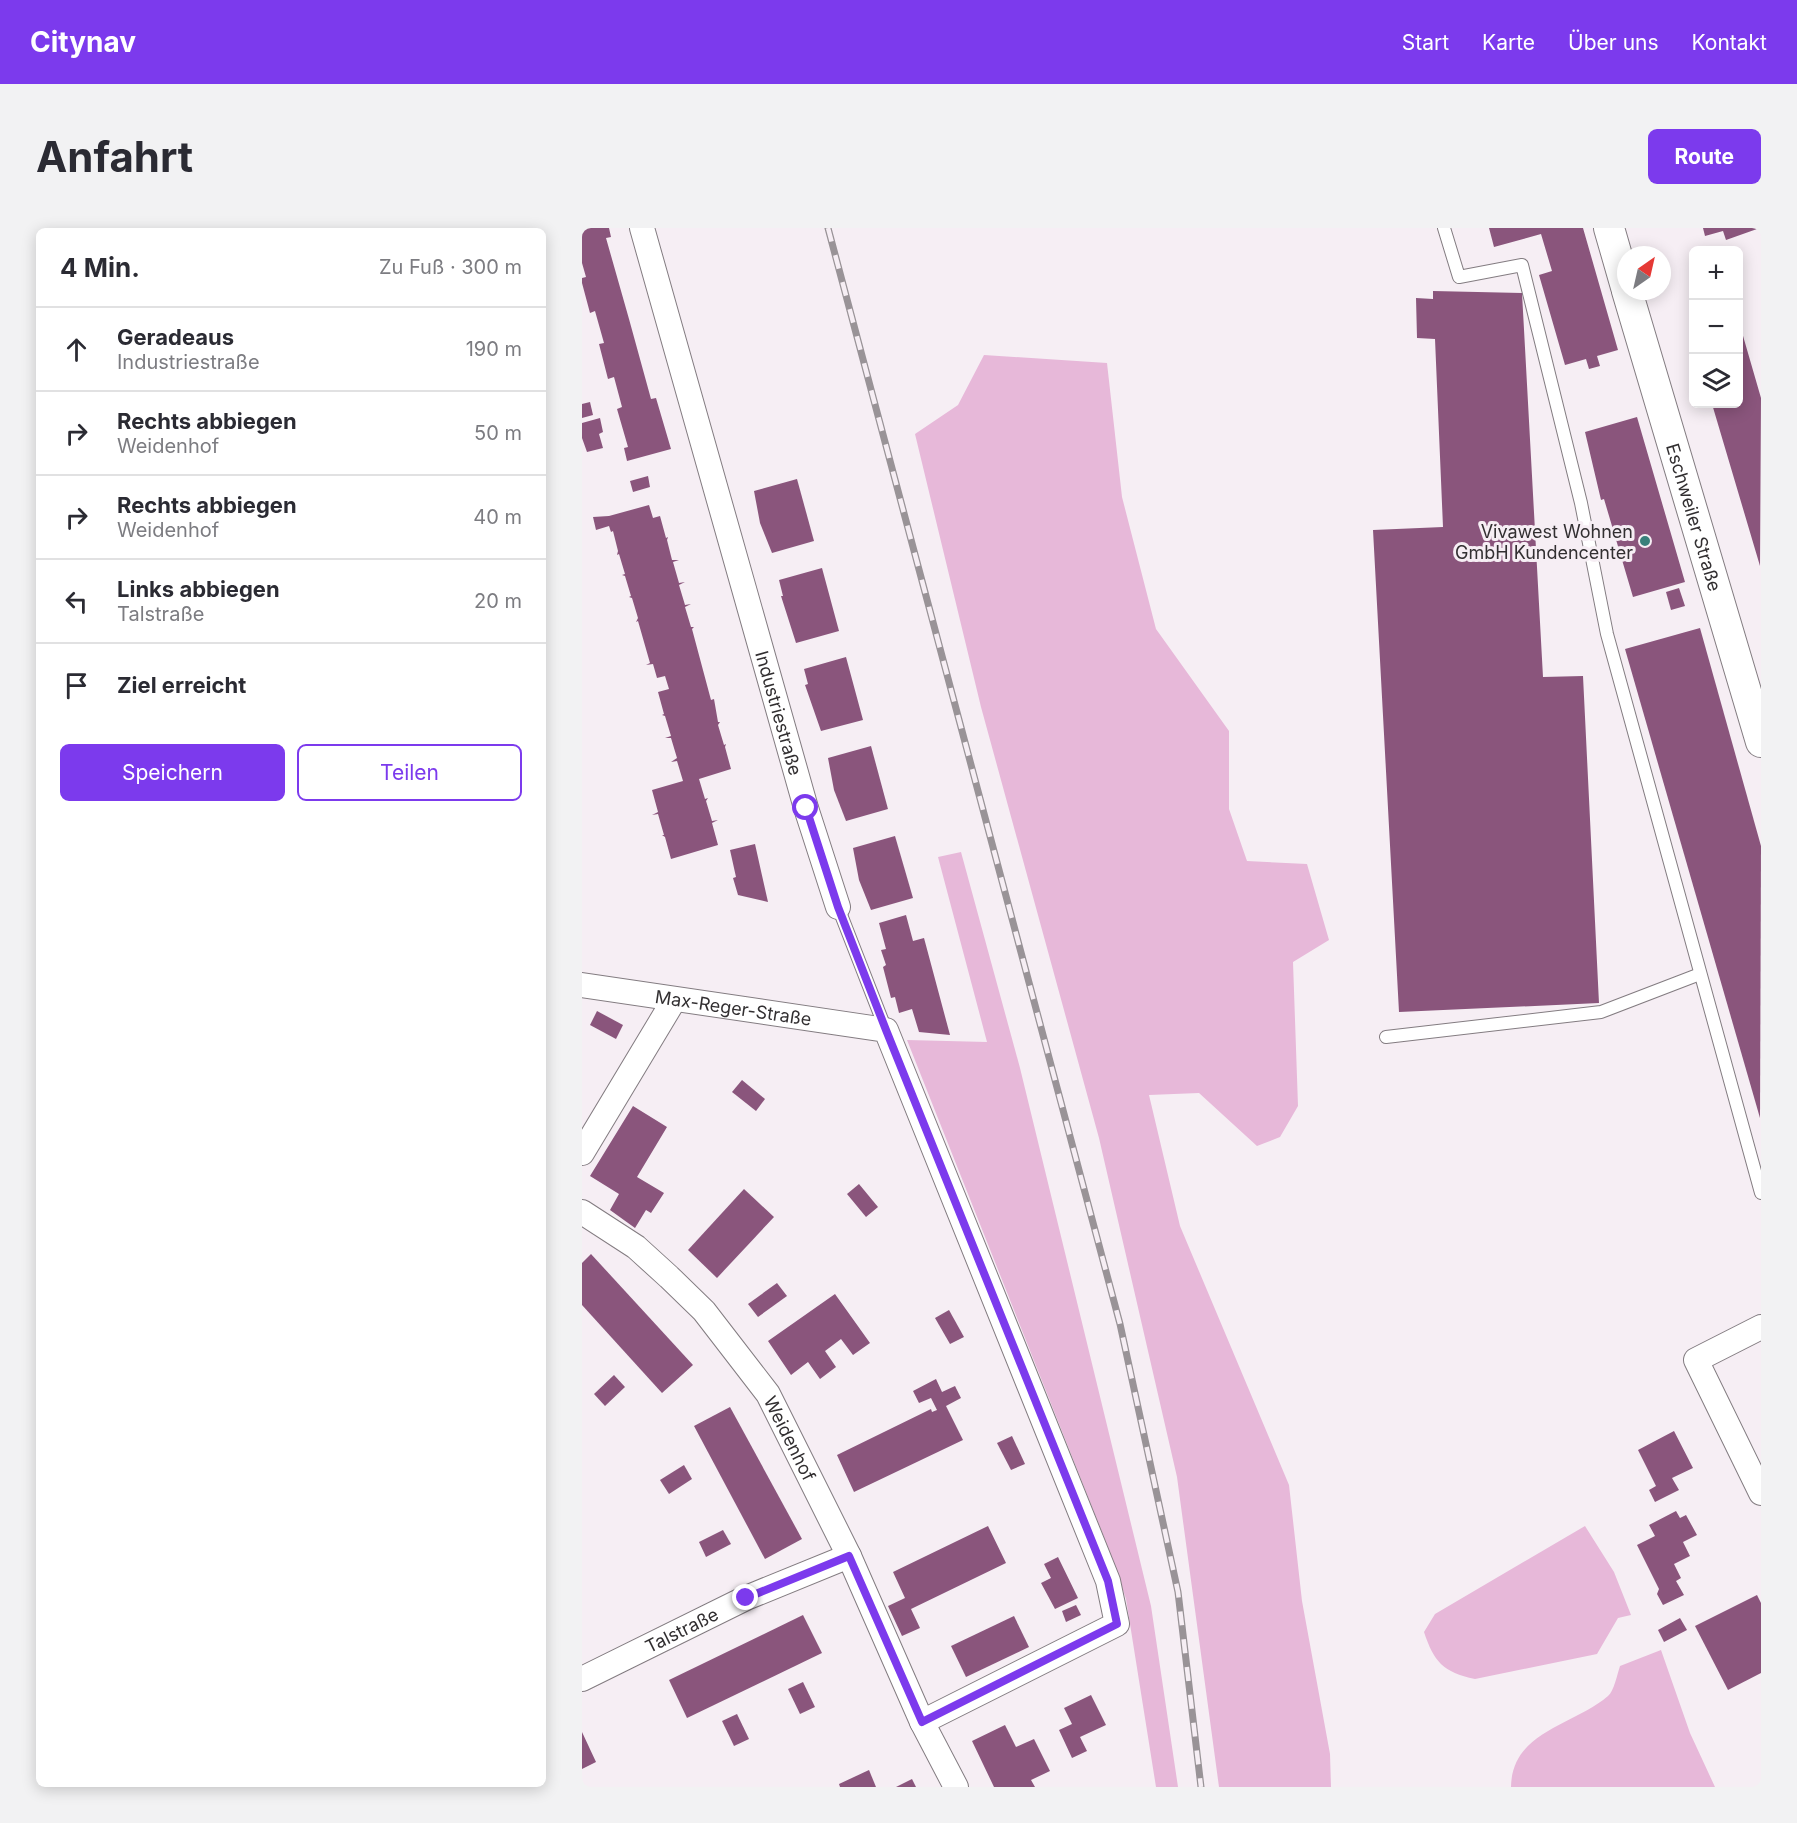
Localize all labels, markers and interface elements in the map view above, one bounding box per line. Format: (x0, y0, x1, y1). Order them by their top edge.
text: Citynav (30, 25, 136, 59)
text: Start (1402, 30, 1449, 55)
text: Karte (1482, 30, 1535, 55)
text: Über uns (1568, 30, 1659, 55)
text: Kontakt (1692, 30, 1767, 55)
button: Route (1648, 129, 1761, 184)
text: Anfahrt (36, 131, 193, 182)
north arrow (1617, 246, 1671, 300)
map controls (1689, 246, 1743, 408)
button: + (1689, 246, 1743, 300)
text: 4 Min. (60, 252, 140, 283)
text: Zu Fuß · 300 m (379, 255, 522, 279)
button: − (1689, 300, 1743, 354)
text: Geradeaus (117, 324, 234, 350)
icon: ahead (60, 333, 93, 366)
text: 190 m (466, 337, 522, 361)
text: Industriestraße (117, 350, 260, 374)
button: layers (1689, 354, 1743, 408)
text: Rechts abbiegen (117, 408, 297, 434)
icon: right (60, 417, 93, 450)
text: 50 m (474, 421, 522, 445)
text: Weidenhof (117, 434, 219, 458)
street label: Eschweiler Straße (1662, 441, 1726, 594)
text: Rechts abbiegen (117, 492, 297, 518)
icon: right (60, 501, 93, 534)
text: 40 m (473, 505, 522, 529)
text: Weidenhof (117, 518, 219, 542)
place label: Vivawest Wohnen GmbH Kundencenter (1455, 521, 1633, 563)
marker: Vivawest Wohnen GmbH Kundencenter (1638, 534, 1652, 548)
text: Links abbiegen (117, 576, 280, 602)
icon: left (60, 585, 93, 618)
text: 20 m (474, 589, 522, 613)
text: Talstraße (117, 602, 204, 626)
street label: Industriestraße (752, 648, 807, 778)
icon: arrive (60, 669, 93, 702)
text: Ziel erreicht (117, 672, 246, 698)
button: Speichern (60, 744, 285, 801)
button: Teilen (297, 744, 522, 801)
route start (792, 794, 818, 820)
street label: Max-Reger-Straße (654, 985, 813, 1029)
street label: Weidenhof (760, 1392, 820, 1484)
route end (732, 1584, 758, 1610)
street label: Talstraße (642, 1603, 721, 1657)

